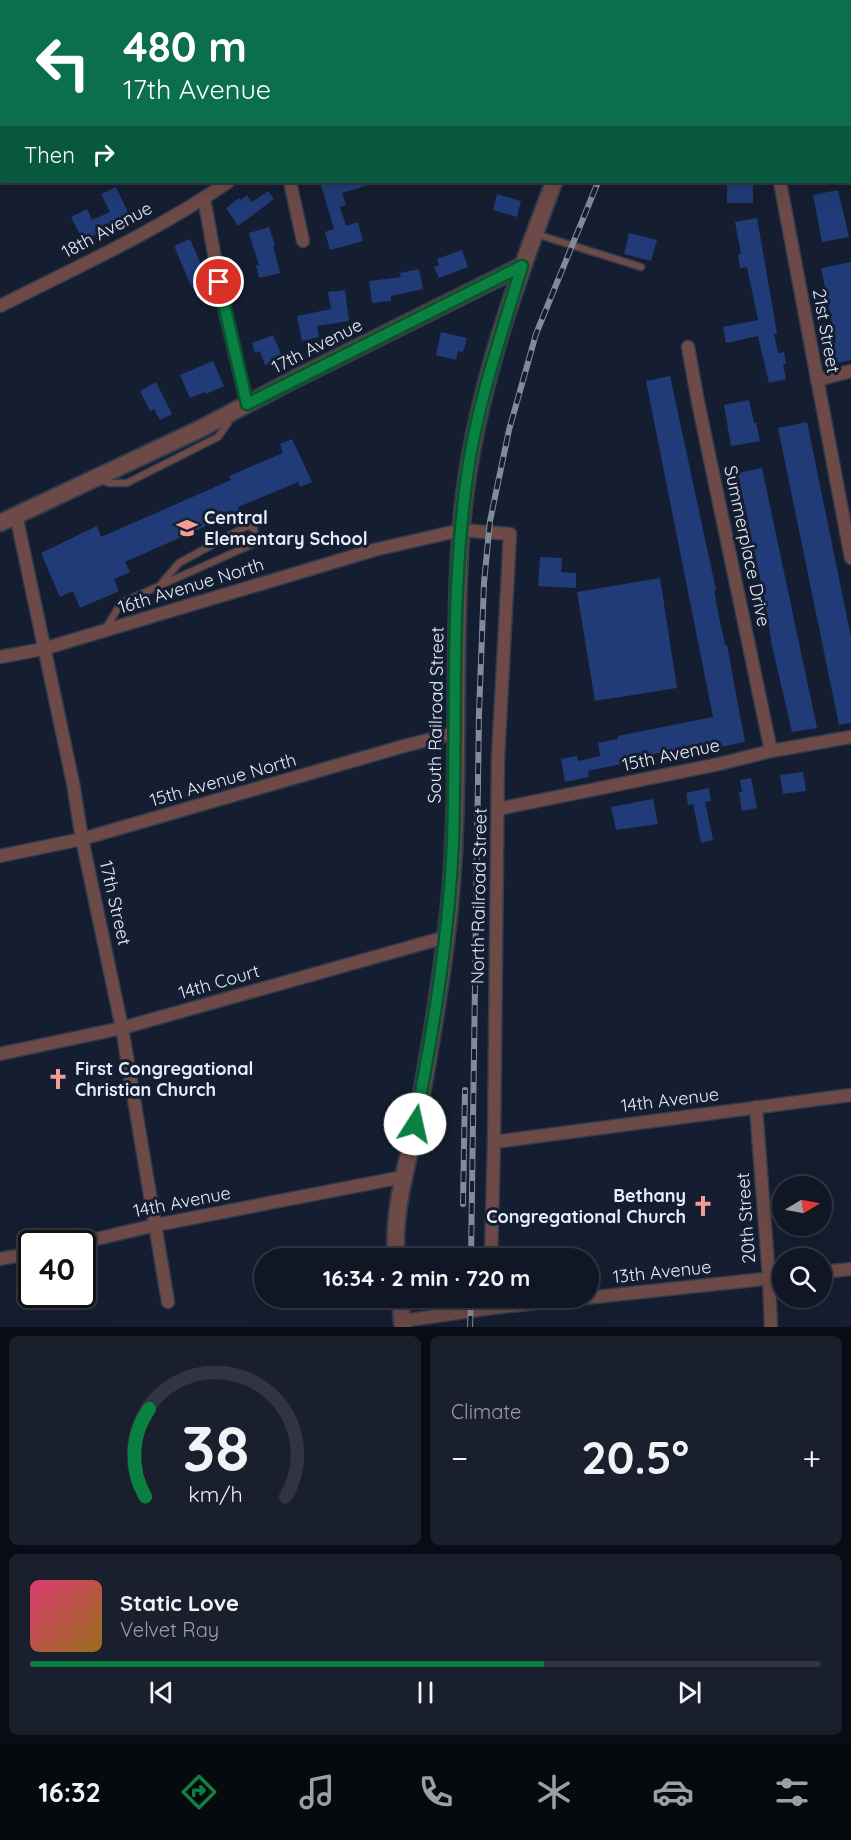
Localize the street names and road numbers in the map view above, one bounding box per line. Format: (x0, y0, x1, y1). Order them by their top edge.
street label: 18th Avenue (58, 196, 156, 263)
street label: 21st Street (808, 287, 845, 375)
street label: 17th Avenue (268, 313, 366, 378)
street label: Summerplace Drive (719, 463, 776, 628)
street label: 16th Avenue North (115, 552, 267, 619)
street label: South Railroad Street (422, 626, 449, 804)
street label: 15th Avenue (620, 733, 722, 776)
street label: 15th Avenue North (147, 748, 299, 811)
street label: North Railroad Street (465, 808, 492, 984)
street label: 17th Street (95, 858, 136, 948)
street label: 14th Court (176, 959, 262, 1004)
street label: 14th Avenue (620, 1082, 720, 1117)
street label: 20th Street (731, 1172, 760, 1264)
street label: 14th Avenue (131, 1181, 233, 1222)
street label: 13th Avenue (612, 1255, 712, 1288)

